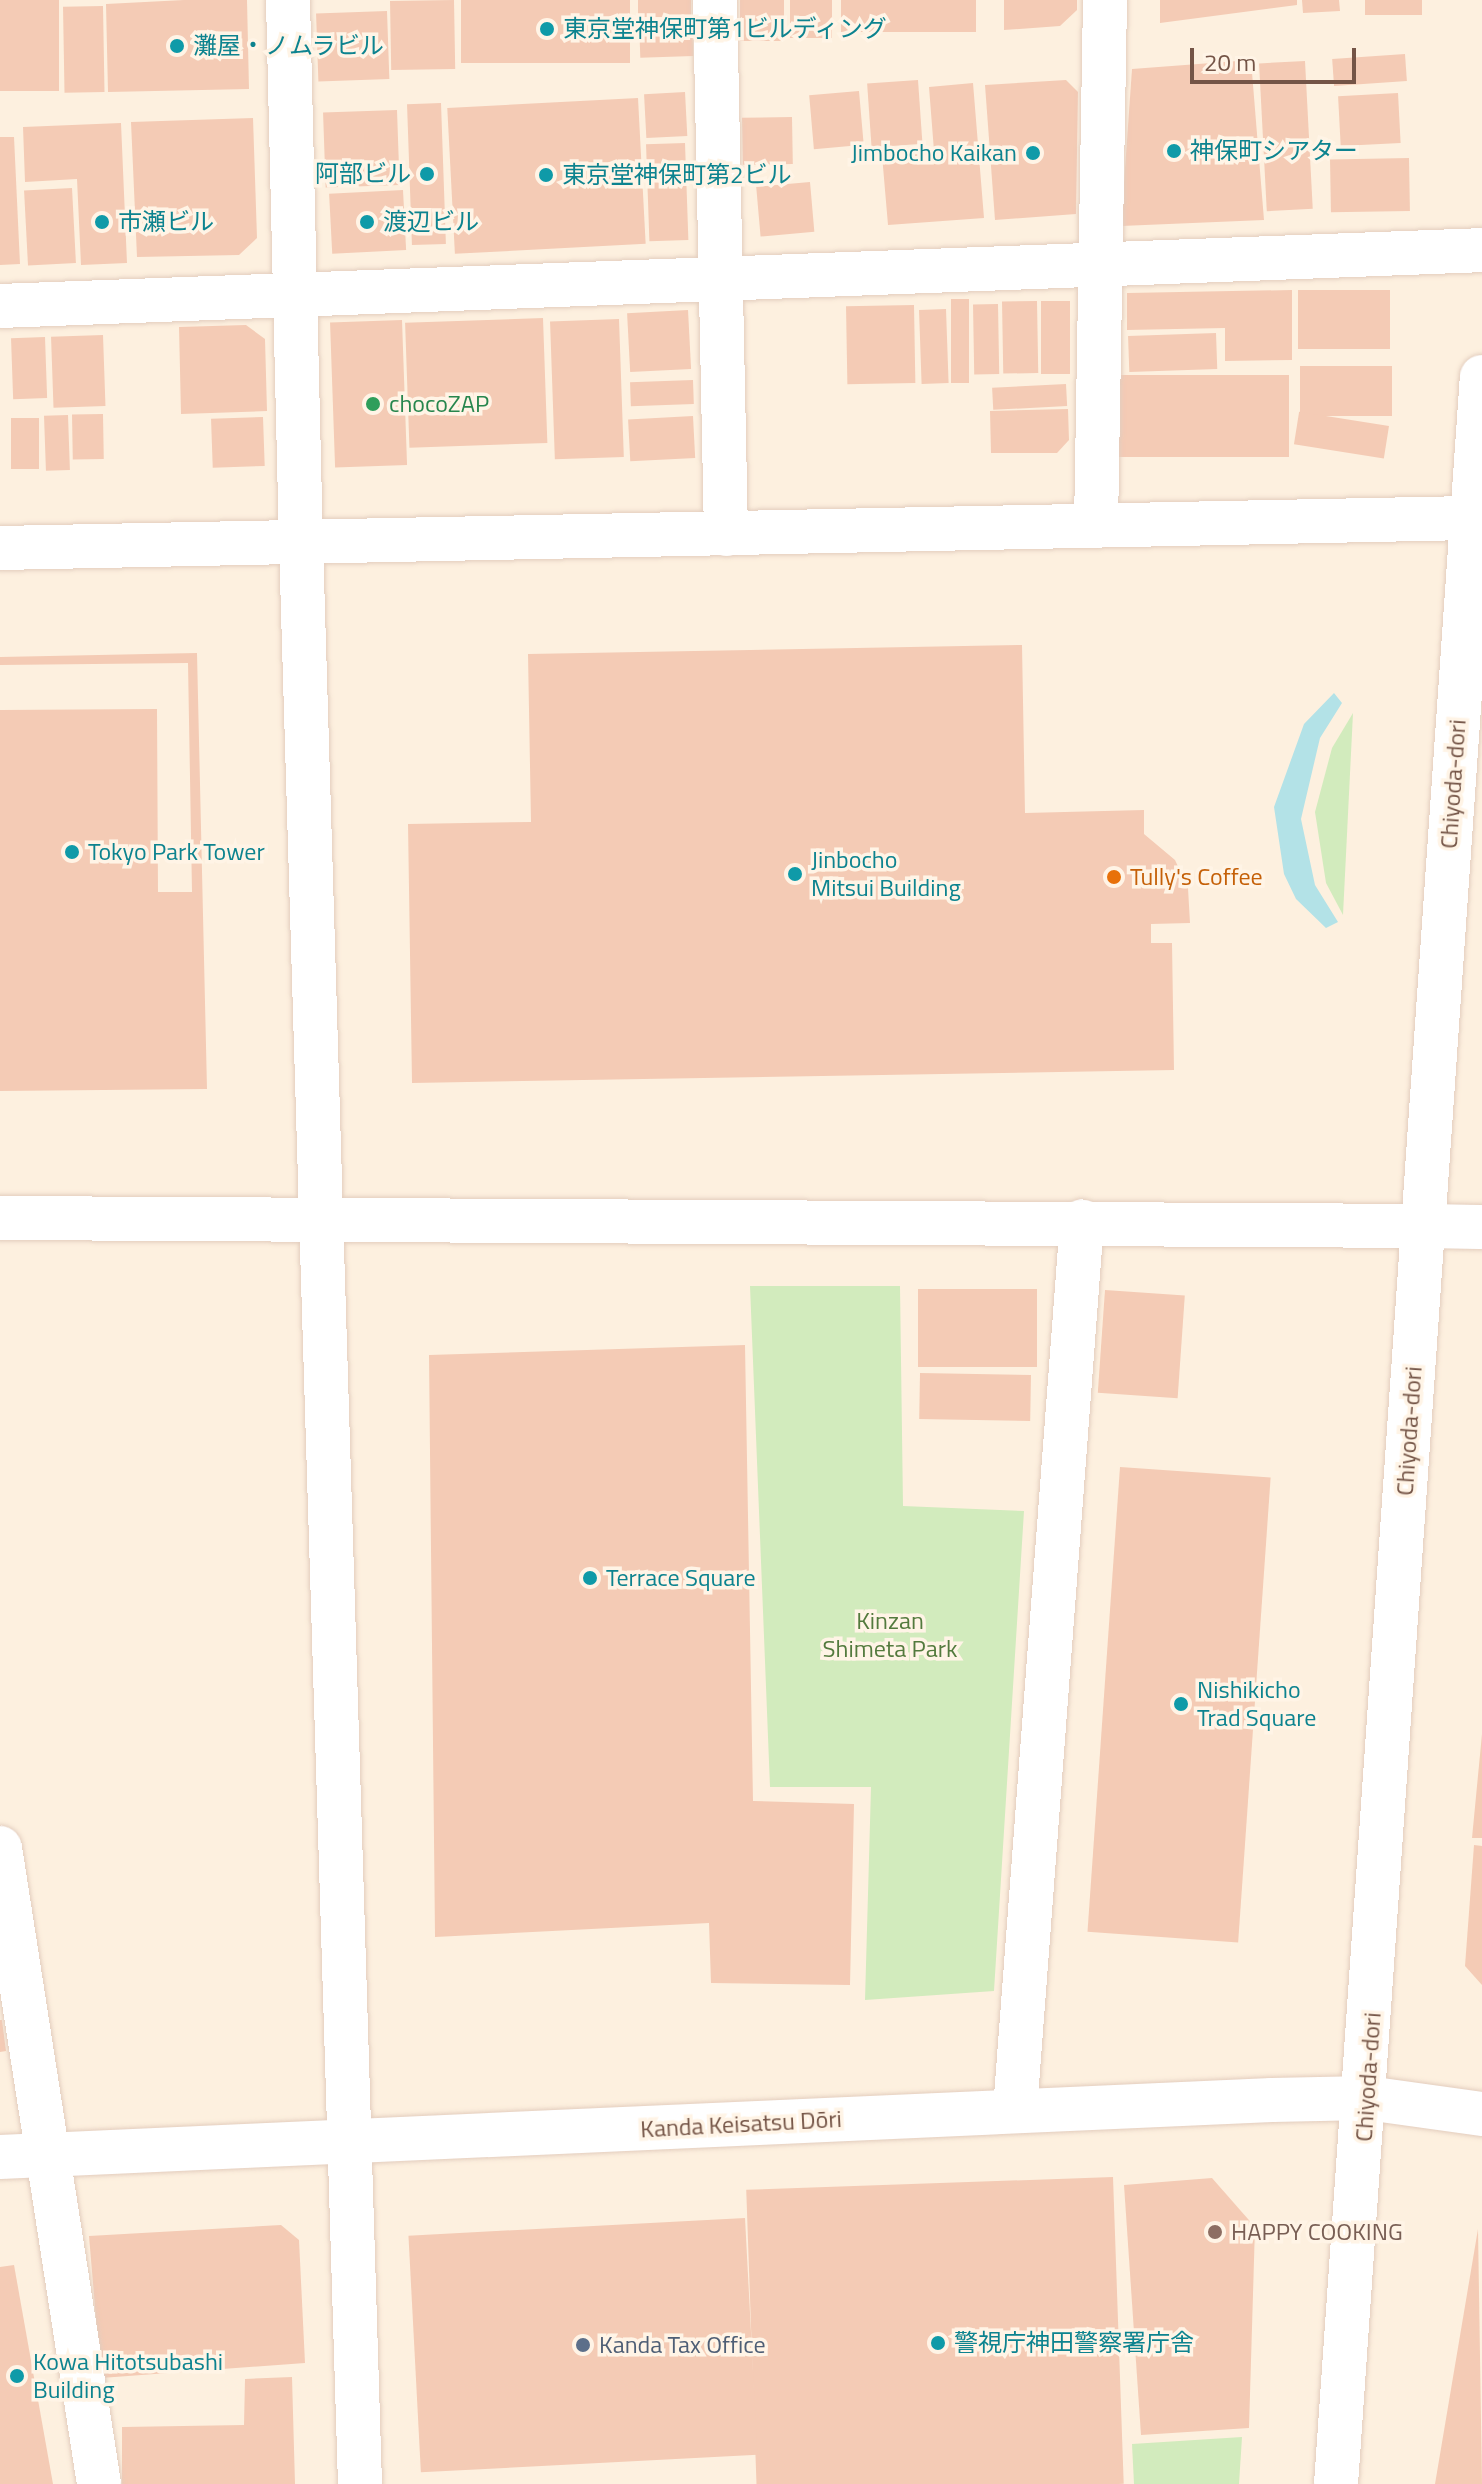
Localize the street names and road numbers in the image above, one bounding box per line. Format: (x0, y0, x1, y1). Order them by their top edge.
street label: Chiyoda-dori (1434, 718, 1472, 850)
street label: Chiyoda-dori (1390, 1365, 1428, 1497)
street label: Chiyoda-dori (1349, 2011, 1387, 2143)
street label: Kanda Keisatsu Dōri (640, 2104, 842, 2144)

